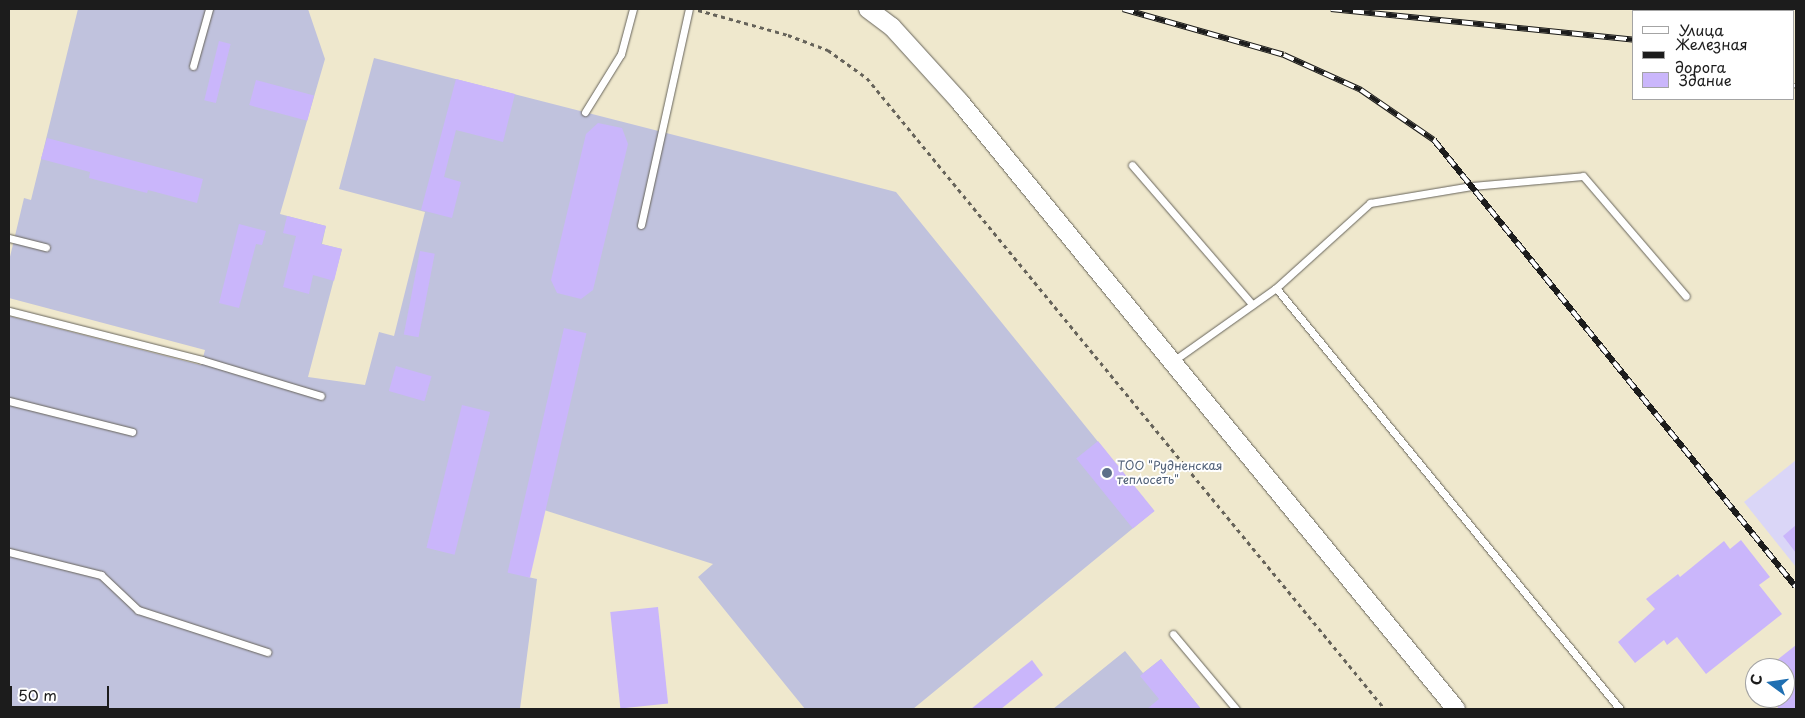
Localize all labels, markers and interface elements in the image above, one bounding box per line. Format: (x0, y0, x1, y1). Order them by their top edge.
legend (1632, 10, 1795, 100)
text: Улица (1679, 18, 1724, 41)
text: Железная дорога (1675, 32, 1748, 78)
text: Здание (1679, 68, 1732, 91)
place label: ТОО "Рудненская теплосеть" (1117, 459, 1223, 487)
marker: ТОО "Рудненская теплосеть" (1101, 467, 1113, 479)
north arrow (1745, 658, 1795, 708)
text: С (1744, 672, 1767, 687)
scale bar (12, 676, 111, 708)
text: 50 m (18, 683, 57, 706)

